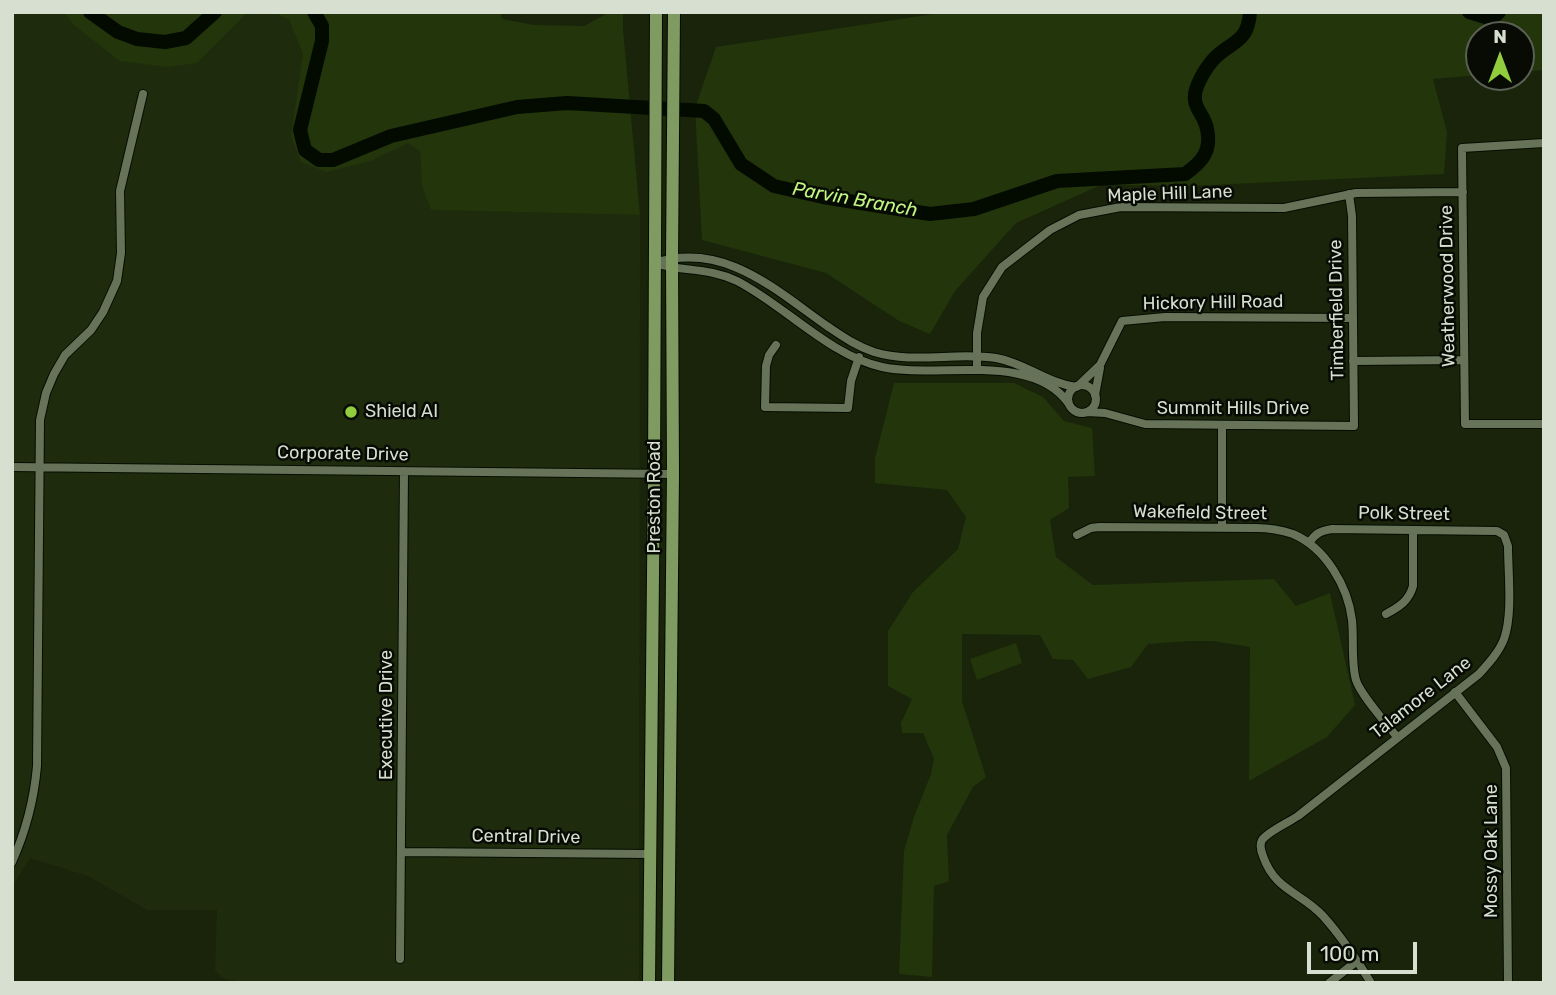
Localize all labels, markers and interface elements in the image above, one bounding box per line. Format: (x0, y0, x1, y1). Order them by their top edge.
north arrow (1465, 21, 1535, 91)
text: N (1493, 25, 1507, 48)
water label: Parvin Branch (791, 178, 919, 222)
street label: Maple Hill Lane (1107, 181, 1233, 207)
street label: Weatherwood Drive (1436, 205, 1460, 367)
street label: Timberfield Drive (1325, 239, 1349, 381)
street label: Hickory Hill Road (1143, 291, 1283, 315)
street label: Summit Hills Drive (1157, 398, 1309, 420)
place label: Shield AI (365, 401, 438, 423)
marker: Shield AI (343, 404, 359, 420)
street label: Preston Road (644, 441, 666, 553)
street label: Corporate Drive (277, 442, 409, 466)
street label: Wakefield Street (1133, 501, 1267, 525)
street label: Polk Street (1358, 502, 1450, 526)
street label: Executive Drive (376, 650, 398, 780)
street label: Talamore Lane (1366, 652, 1476, 744)
street label: Mossy Oak Lane (1481, 784, 1503, 918)
street label: Central Drive (472, 825, 580, 849)
scale bar (1311, 928, 1421, 972)
text: 100 m (1320, 941, 1379, 966)

